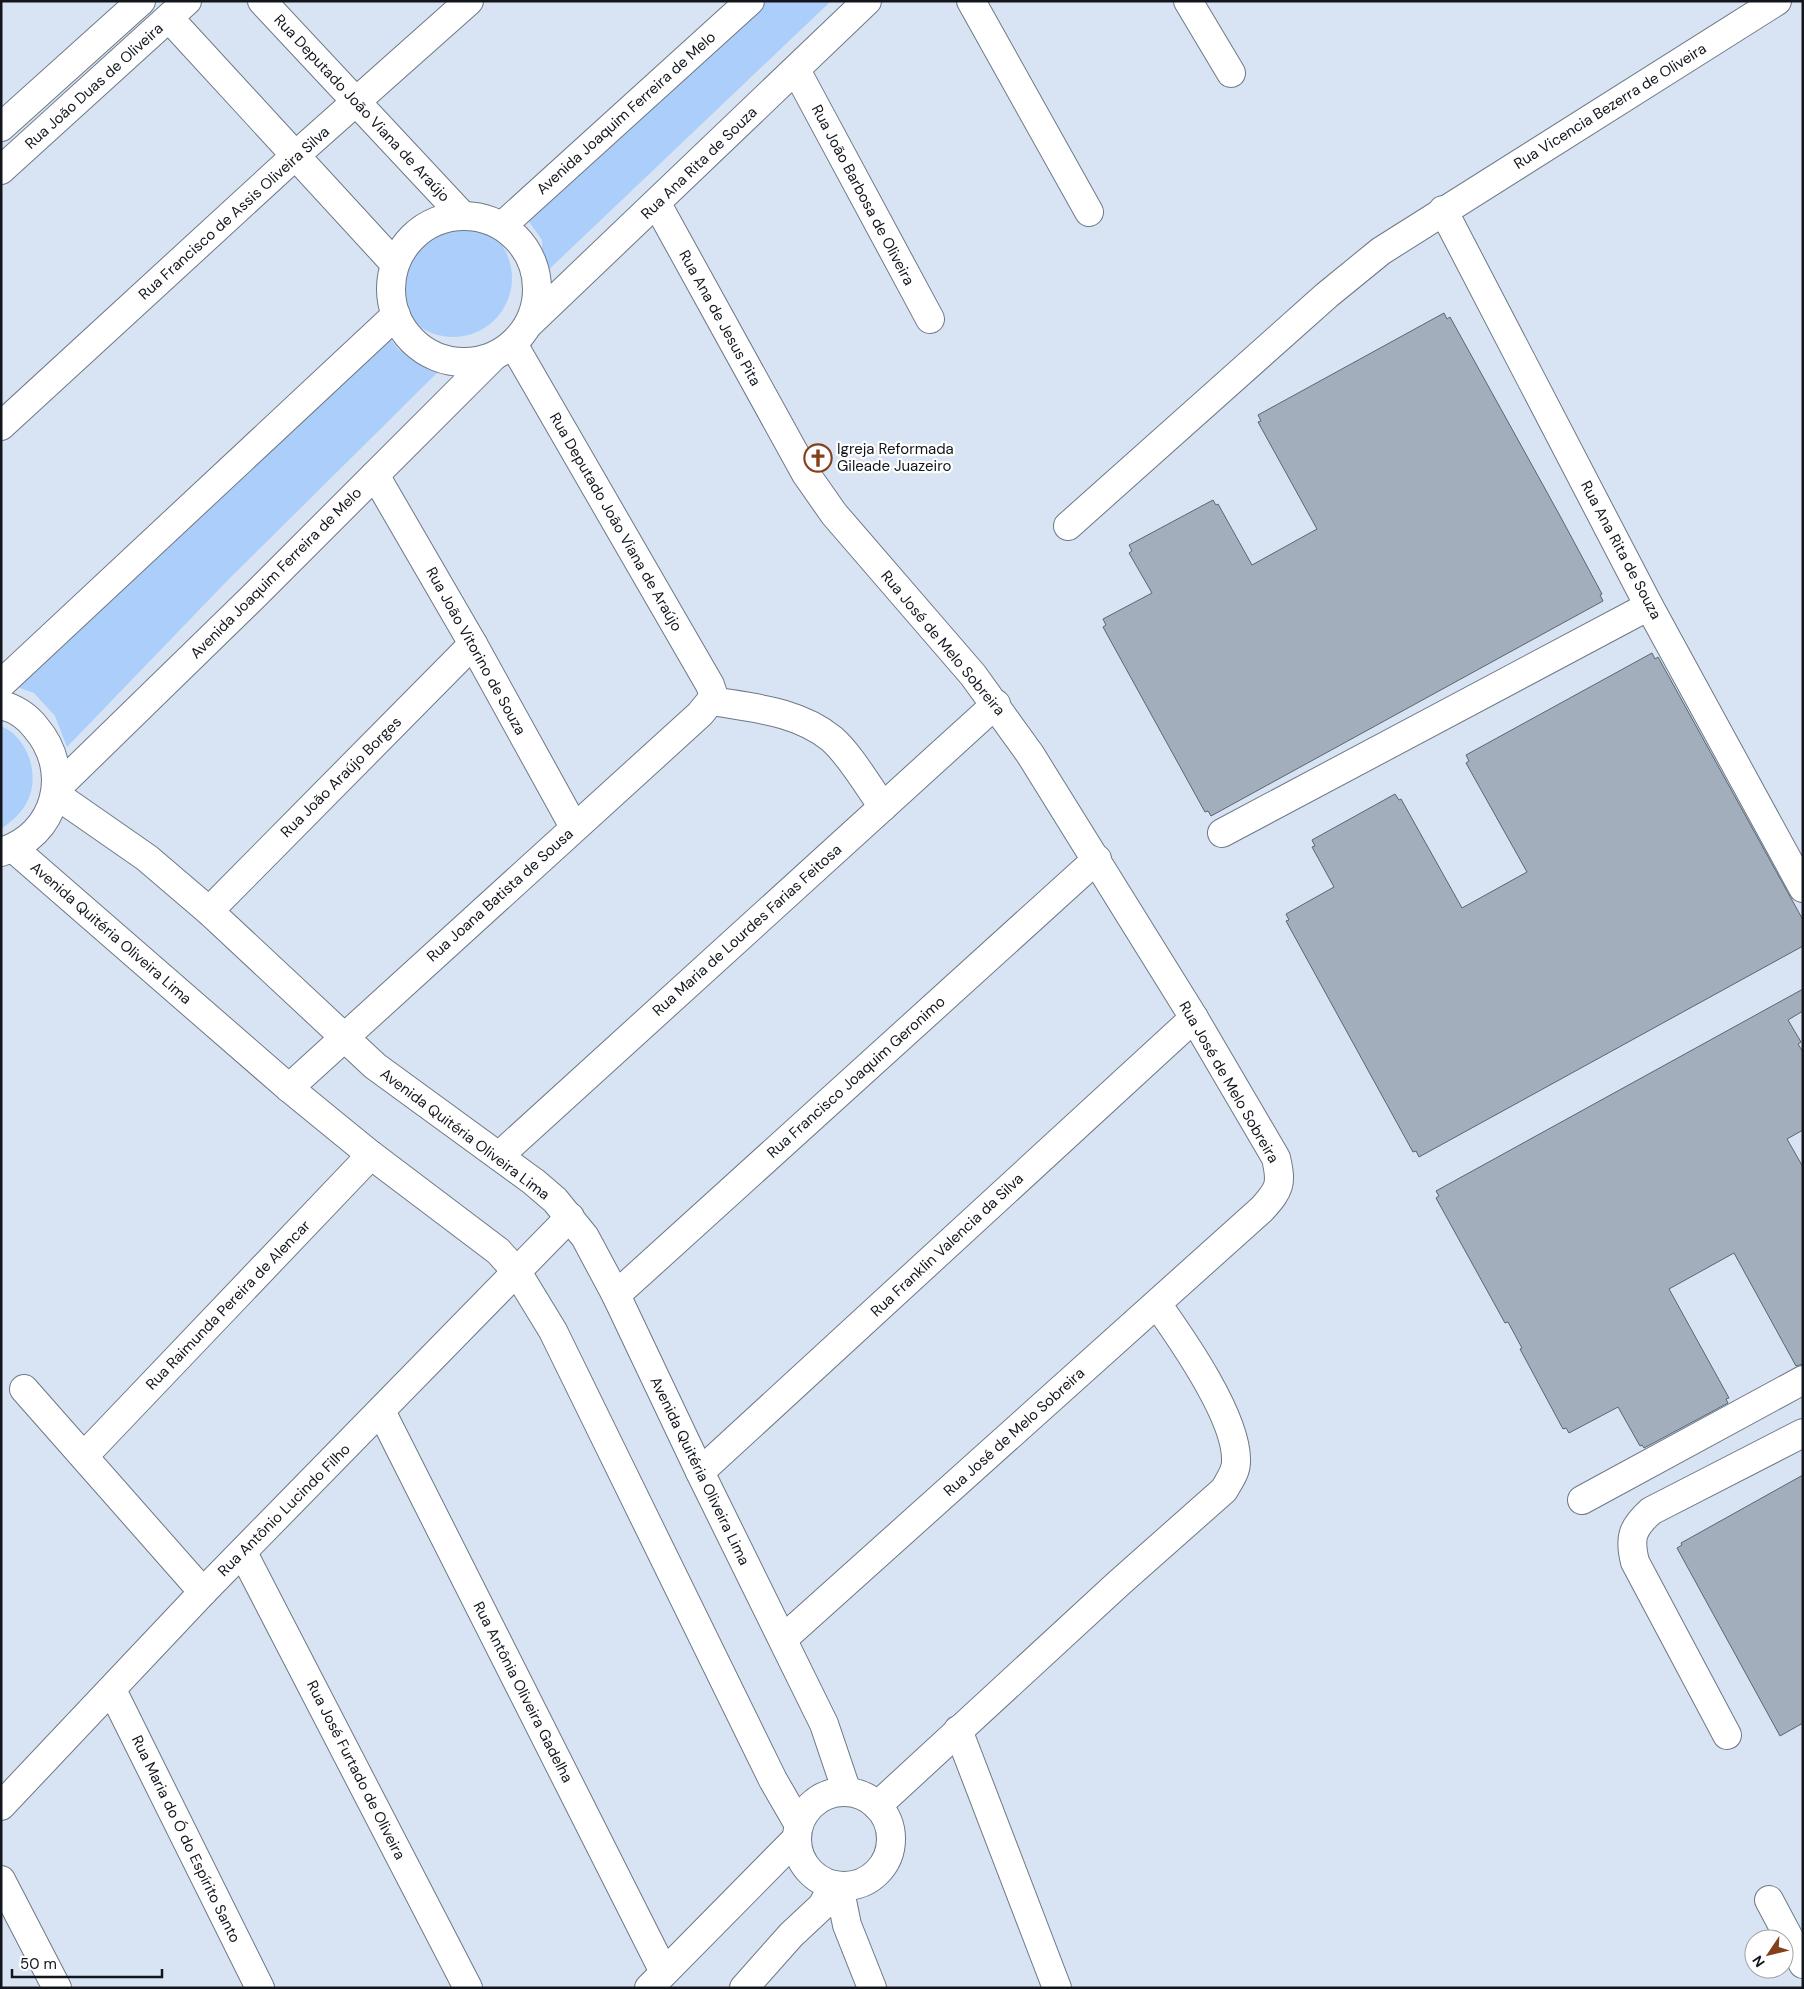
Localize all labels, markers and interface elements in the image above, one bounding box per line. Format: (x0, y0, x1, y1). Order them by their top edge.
street label: Rua Deputado João Viana de Araújo (270, 10, 454, 206)
street label: Rua João Duas de Oliveira (21, 18, 167, 154)
street label: Avenida Joaquim Ferreira de Melo (532, 27, 720, 199)
street label: Rua Vicencia Bezerra de Oliveira (1510, 38, 1710, 174)
street label: Rua João Barbosa de Oliveira (807, 101, 919, 289)
street label: Rua Ana Rita de Souza (637, 102, 761, 224)
street label: Rua Francisco de Assis Oliveira Silva (134, 122, 334, 304)
street label: Rua Ana de Jesus Pita (674, 247, 766, 389)
street label: Rua Deputado João Viana de Araújo (545, 409, 687, 635)
place label: Igreja Reformada Gileade Juazeiro (837, 439, 954, 476)
church icon: Igreja Reformada Gileade Juazeiro (803, 443, 833, 473)
street label: Rua Ana Rita de Souza (1576, 477, 1666, 623)
street label: Avenida Joaquim Ferreira de Melo (186, 483, 366, 663)
street label: Rua João Vitorino de Souza (421, 563, 531, 739)
street label: Rua José de Melo Sobreira (876, 566, 1010, 720)
street label: Rua João Araújo Borges (276, 712, 406, 842)
street label: Rua Joana Batista de Sousa (423, 824, 577, 966)
street label: Rua Maria de Lourdes Farias Feitosa (648, 840, 846, 1020)
street label: Avenida Quitéria Oliveira Lima (26, 857, 196, 1009)
street label: Rua Francisco Joaquim Geronimo (763, 991, 949, 1162)
street label: Rua José de Melo Sobreira (1174, 998, 1284, 1166)
street label: Avenida Quitéria Oliveira Lima (376, 1064, 554, 1204)
street label: Rua Franklin Valencia da Silva (866, 1169, 1028, 1321)
street label: Rua Raimunda Pereira de Alencar (141, 1215, 315, 1394)
street label: Rua José de Melo Sobreira (939, 1363, 1089, 1501)
street label: Avenida Quitéria Oliveira Lima (646, 1373, 754, 1569)
street label: Rua Antônio Lucindo Filho (213, 1439, 355, 1581)
street label: Rua Antônia Oliveira Gadelha (469, 1598, 577, 1786)
street label: Rua José Furtado de Oliveira (302, 1677, 410, 1863)
street label: Rua Maria do Ó do Espírito Santo (127, 1732, 245, 1946)
north arrow (1744, 1929, 1794, 1979)
scale bar (12, 1946, 162, 1978)
text: N (1748, 1952, 1769, 1971)
text: 50 m (20, 1954, 57, 1974)

